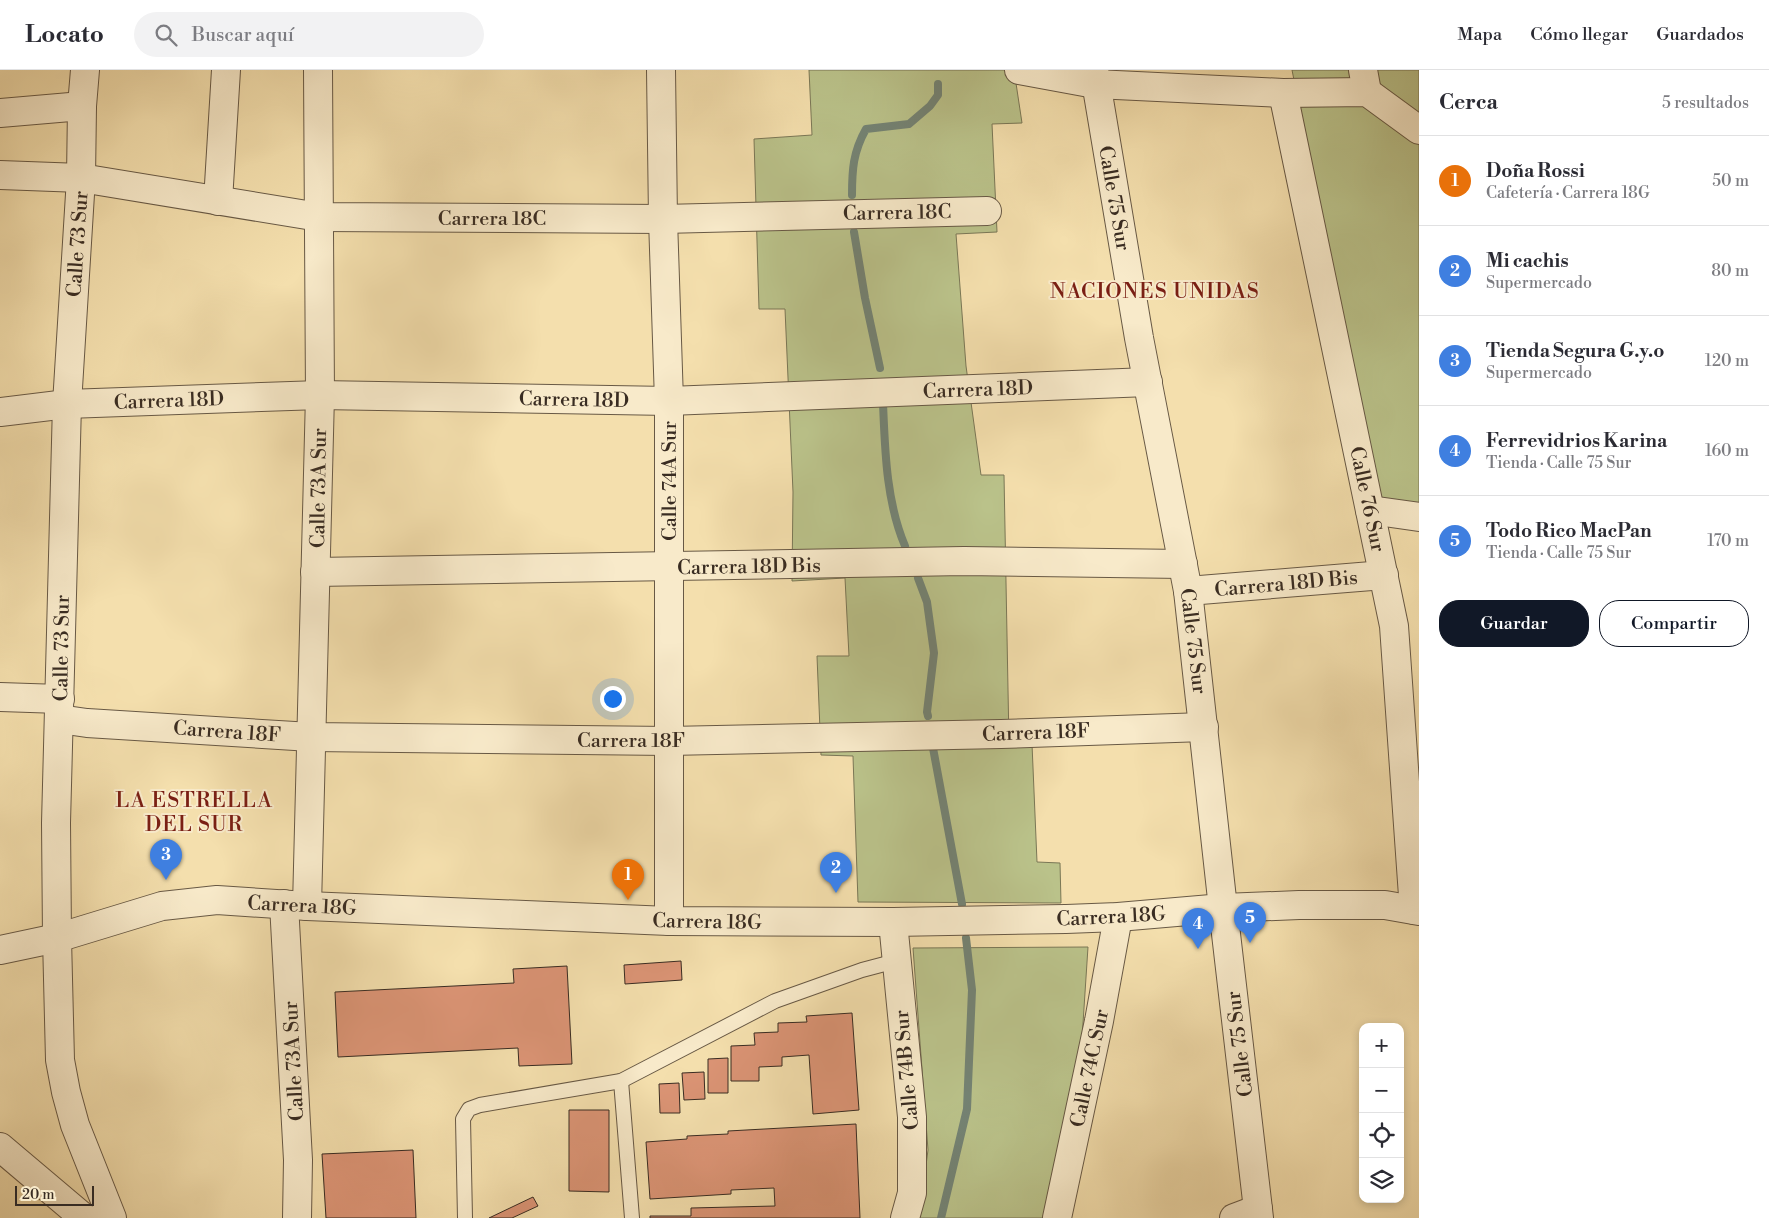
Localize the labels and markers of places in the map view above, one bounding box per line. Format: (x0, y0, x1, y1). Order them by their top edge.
pin: 3 (150, 839, 182, 880)
pin: 2 (820, 852, 852, 893)
pin: 1 (612, 859, 644, 900)
pin: 5 (1234, 902, 1266, 943)
pin: 4 (1182, 908, 1214, 949)

